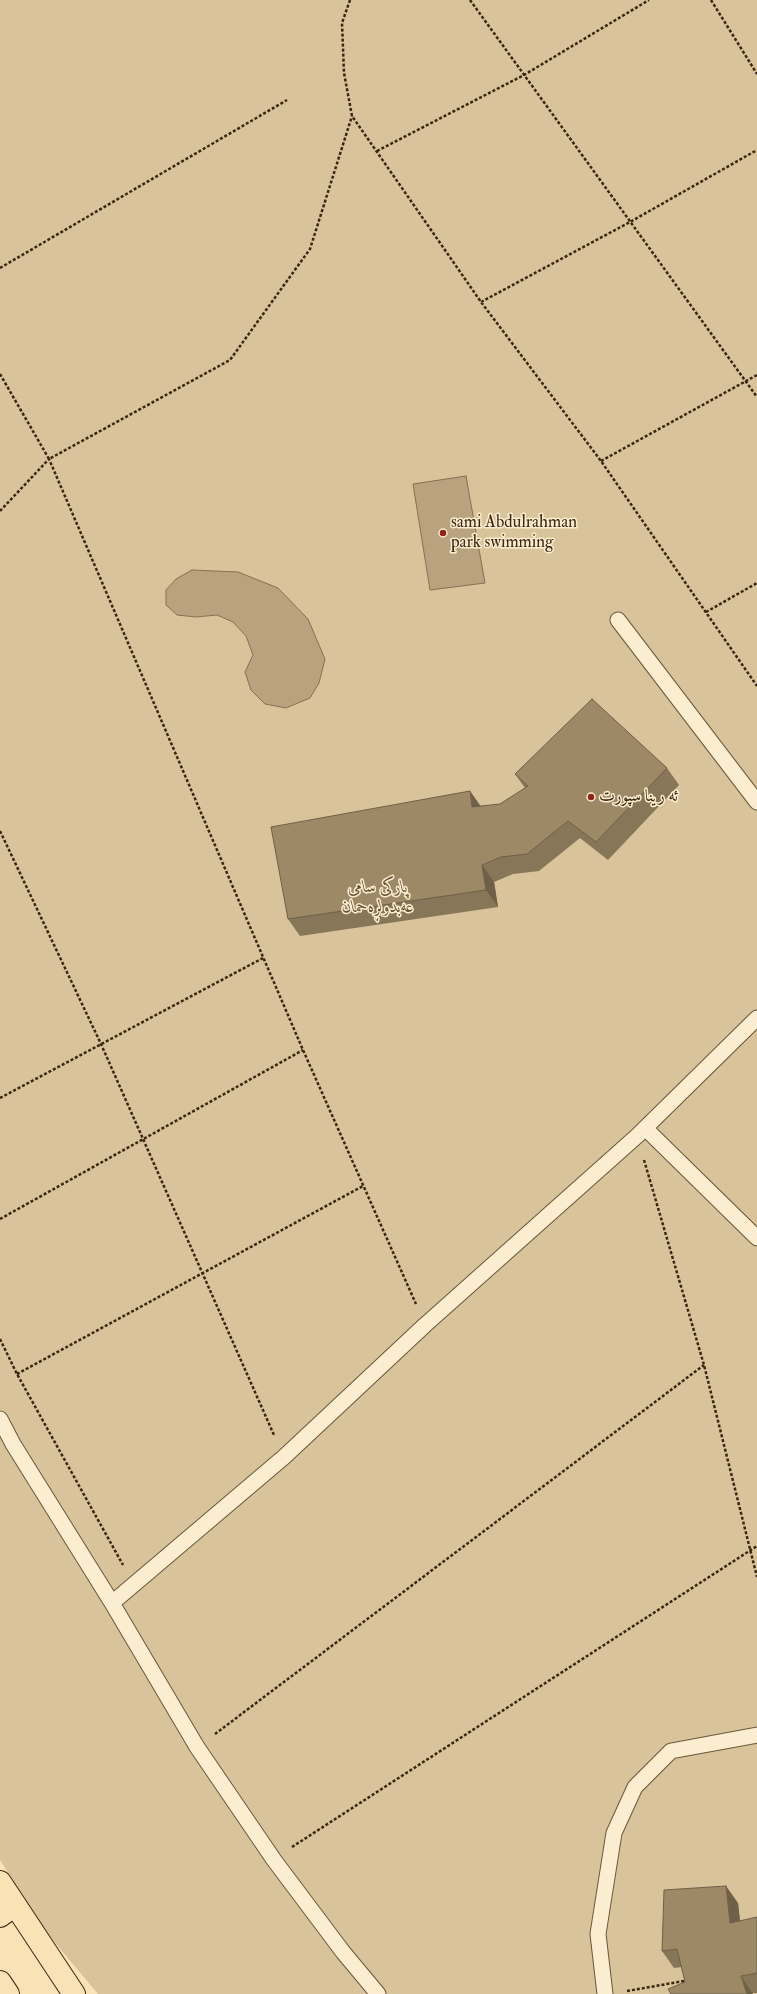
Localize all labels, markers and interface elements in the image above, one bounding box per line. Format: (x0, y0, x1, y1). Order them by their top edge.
place label: sami Abdulrahman park swimming (451, 513, 577, 553)
marker: sami Abdulrahman park swimming (438, 528, 448, 538)
place label: ئه رينا سپورت (599, 787, 678, 807)
marker: ئه رينا سپورت (586, 792, 596, 802)
park label: پارکی سامی عەبدولڕەحمان (342, 878, 414, 918)

